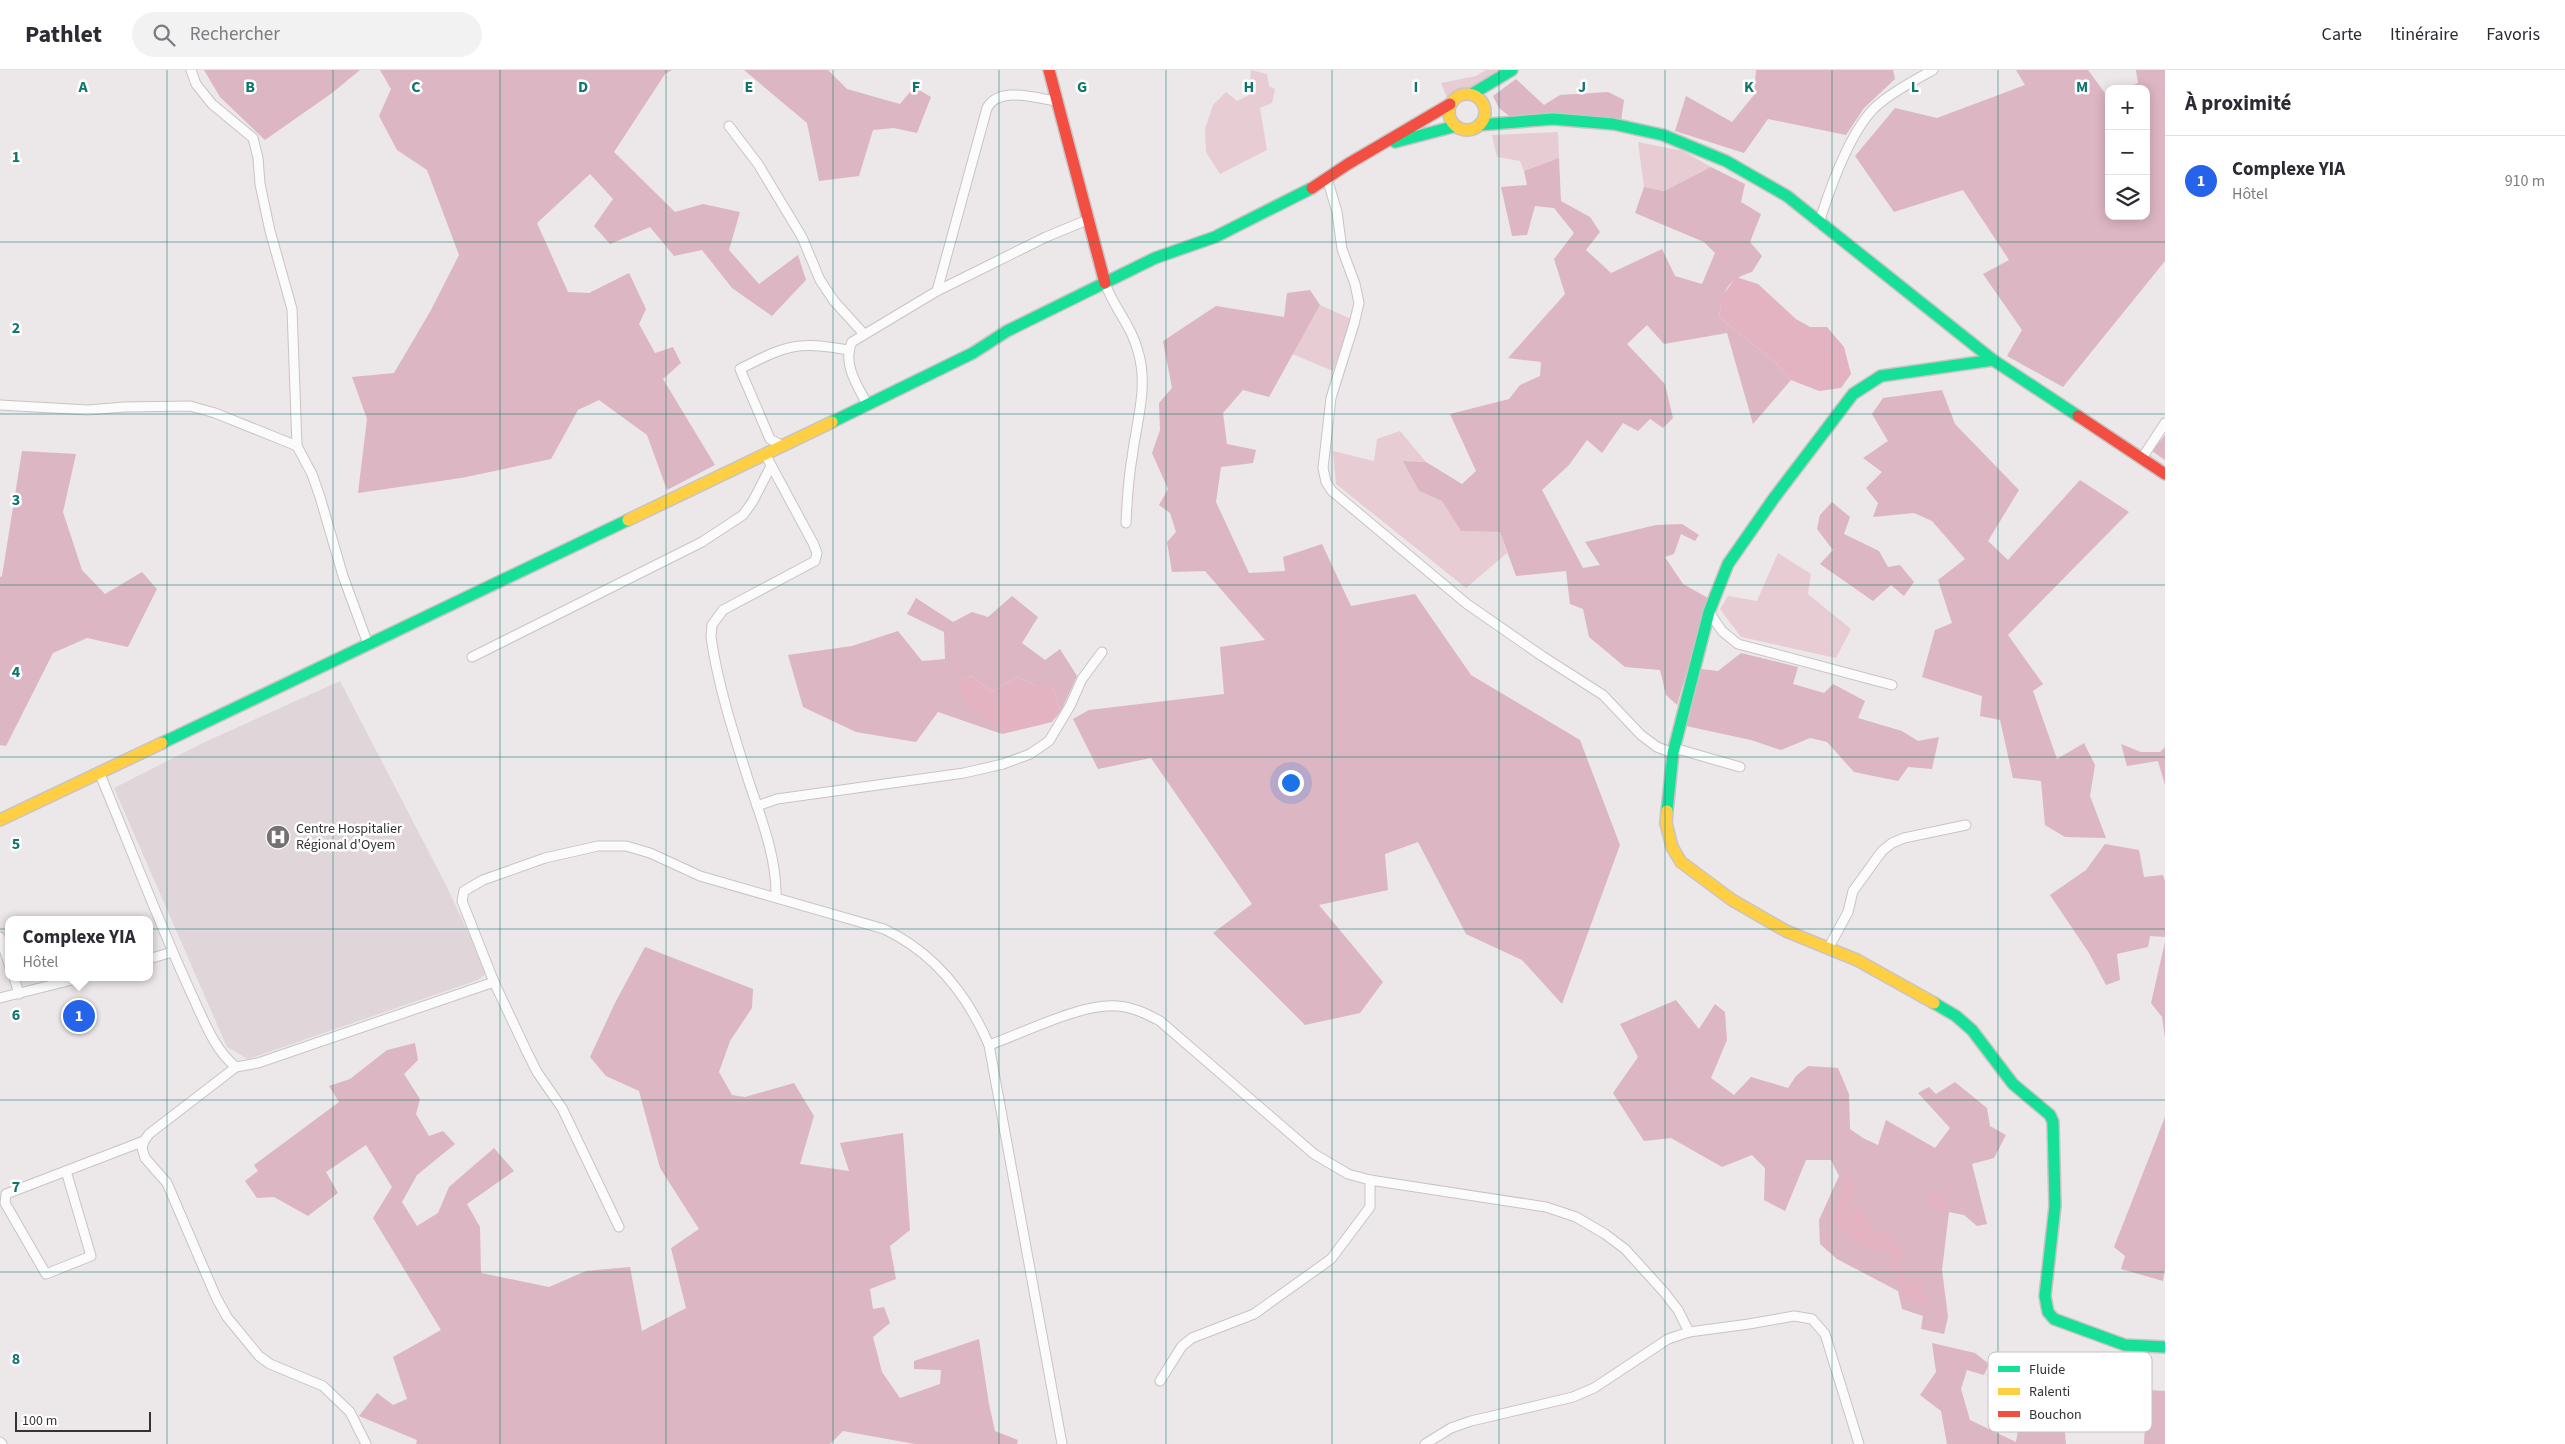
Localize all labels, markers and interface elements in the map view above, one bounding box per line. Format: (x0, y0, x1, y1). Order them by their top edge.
search box (132, 12, 482, 57)
text: Pathlet (25, 17, 102, 52)
icon: search (150, 21, 178, 49)
text: Rechercher (190, 21, 280, 48)
text: Carte (2322, 22, 2362, 47)
text: Itinéraire (2390, 22, 2458, 47)
text: Favoris (2486, 22, 2540, 47)
text: A (77, 76, 88, 98)
text: B (245, 76, 255, 98)
text: C (411, 76, 421, 98)
text: D (578, 76, 588, 98)
text: E (745, 76, 753, 98)
text: F (912, 76, 920, 98)
text: G (1077, 76, 1087, 98)
text: H (1244, 76, 1254, 98)
text: I (1414, 76, 1418, 98)
text: J (1578, 76, 1586, 98)
text: K (1744, 76, 1754, 98)
text: L (1911, 76, 1919, 98)
text: M (2076, 76, 2088, 98)
map controls (2105, 85, 2150, 220)
button: + (2105, 85, 2150, 130)
text: À proximité (2185, 88, 2291, 118)
button: − (2105, 130, 2150, 175)
text: 1 (12, 146, 20, 168)
text: Complexe YIA (2232, 156, 2345, 183)
text: 1 (2197, 170, 2205, 192)
text: 910 m (2505, 170, 2545, 192)
button: layers (2105, 175, 2150, 220)
text: Hôtel (2232, 183, 2268, 205)
text: 2 (12, 317, 20, 339)
text: 3 (12, 489, 20, 511)
text: 4 (12, 661, 21, 683)
your location (1278, 770, 1304, 796)
place label: Centre Hospitalier Régional d'Oyem (296, 819, 402, 855)
hospital icon: Centre Hospitalier Régional d'Oyem (265, 824, 291, 850)
text: 5 (12, 833, 20, 855)
popup (5, 916, 153, 981)
text: Complexe YIA (22, 924, 136, 951)
text: Hôtel (22, 951, 58, 973)
pin: 1 (63, 997, 95, 1035)
text: 6 (12, 1004, 20, 1026)
text: 7 (12, 1176, 20, 1198)
text: 8 (12, 1348, 20, 1370)
legend (1988, 1352, 2152, 1432)
text: Fluide (2029, 1360, 2065, 1380)
text: Ralenti (2029, 1382, 2070, 1402)
text: Bouchon (2029, 1405, 2082, 1425)
scale bar (15, 1409, 151, 1432)
text: 100 m (22, 1411, 57, 1431)

